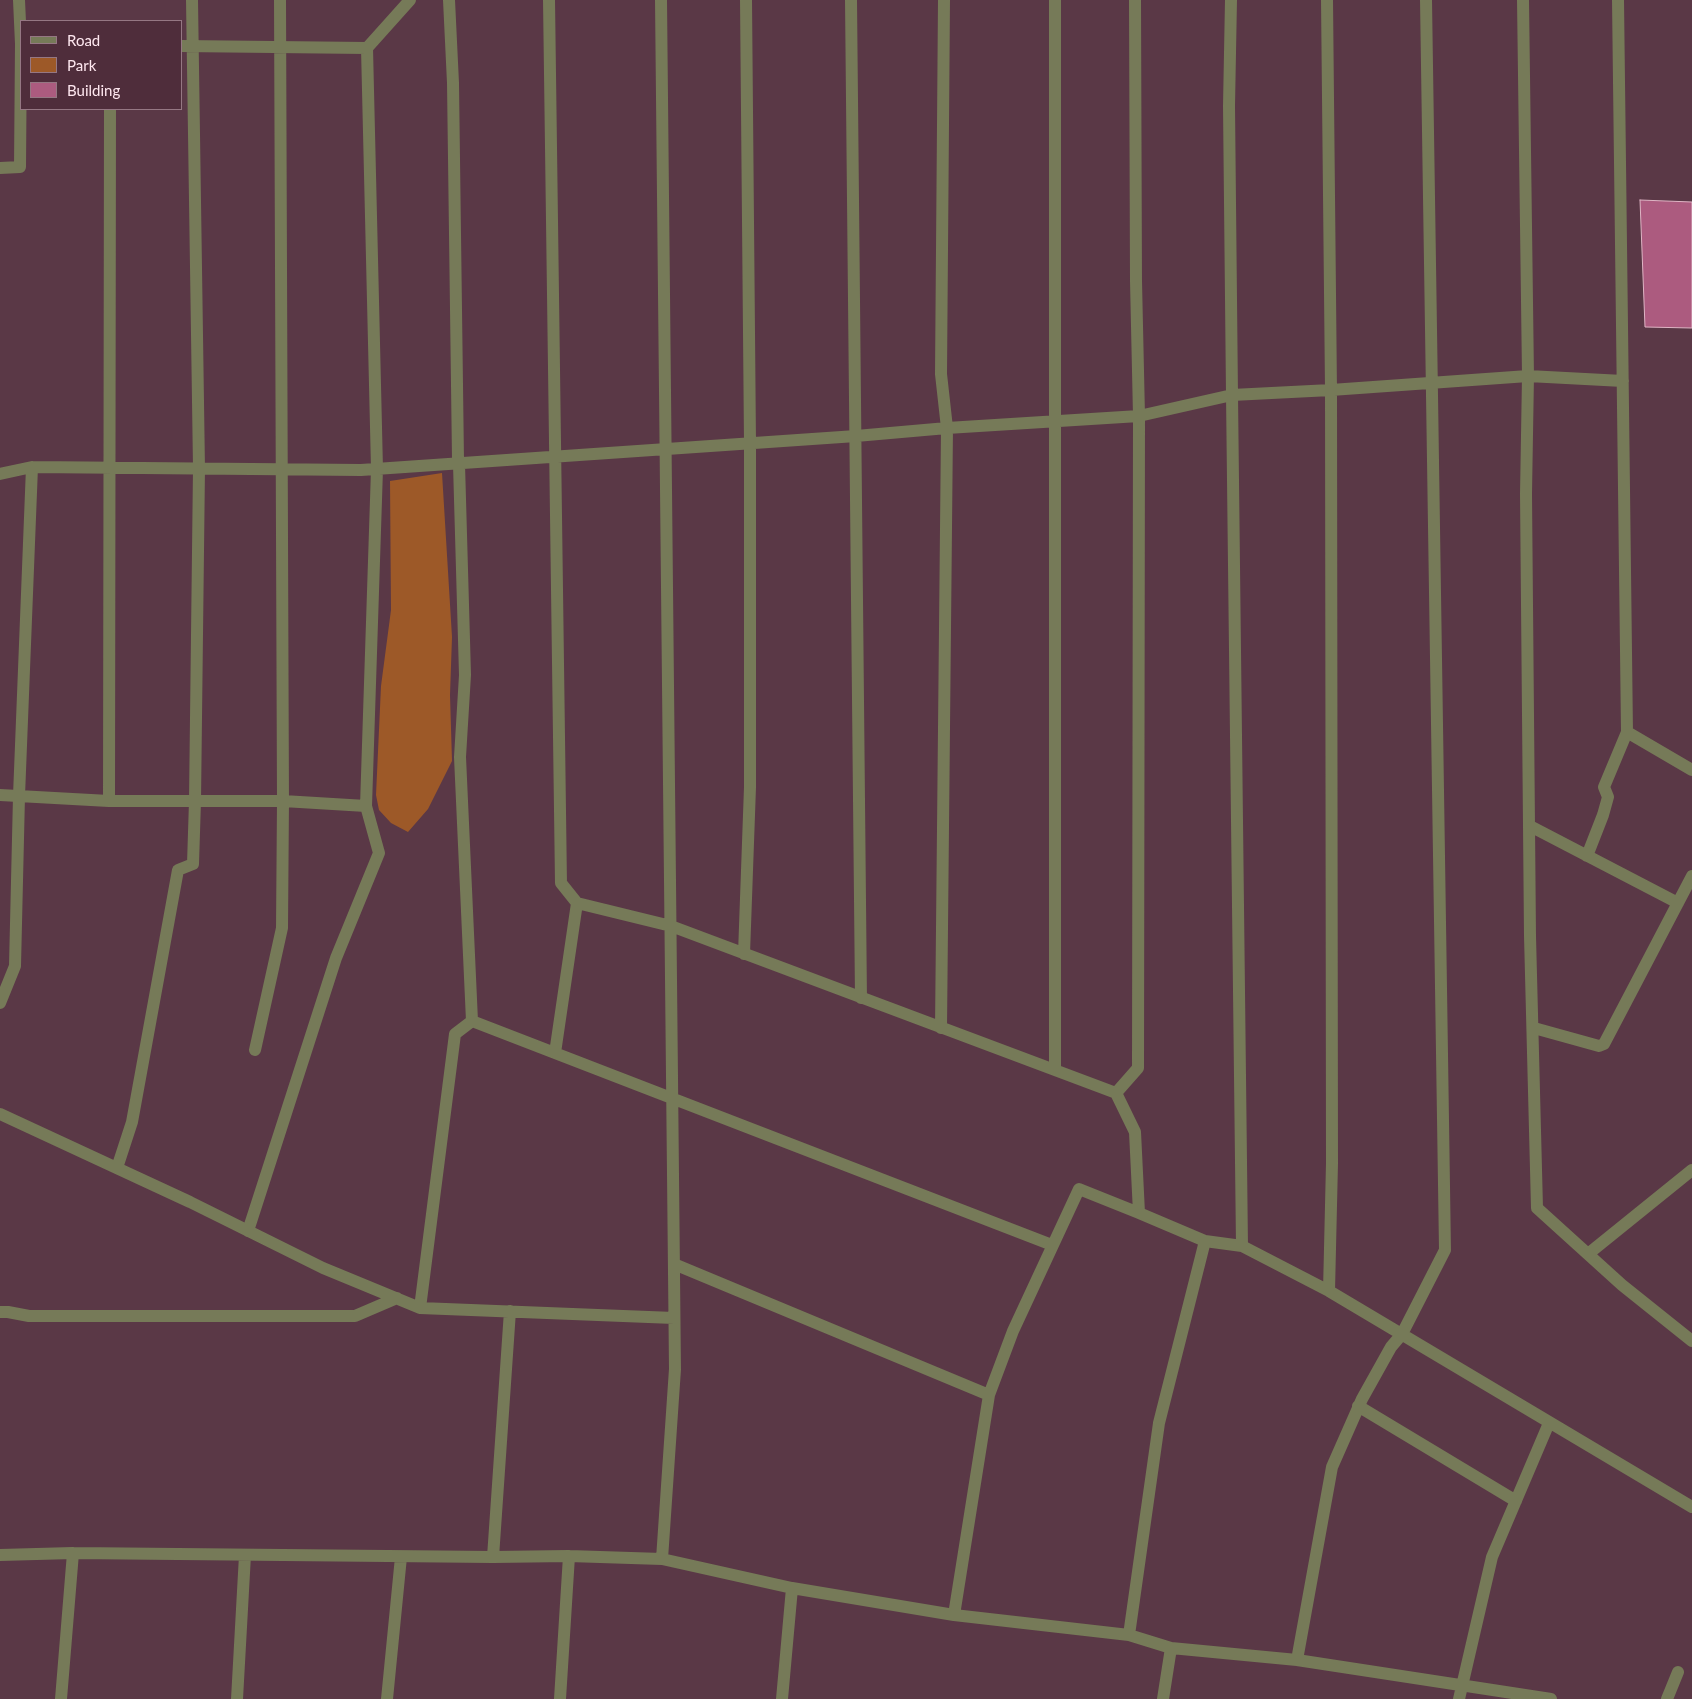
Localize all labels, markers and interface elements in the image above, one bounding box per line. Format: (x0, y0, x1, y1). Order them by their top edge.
legend (20, 20, 182, 110)
text: Road (67, 31, 100, 49)
text: Park (67, 56, 96, 74)
text: Building (67, 81, 120, 99)

